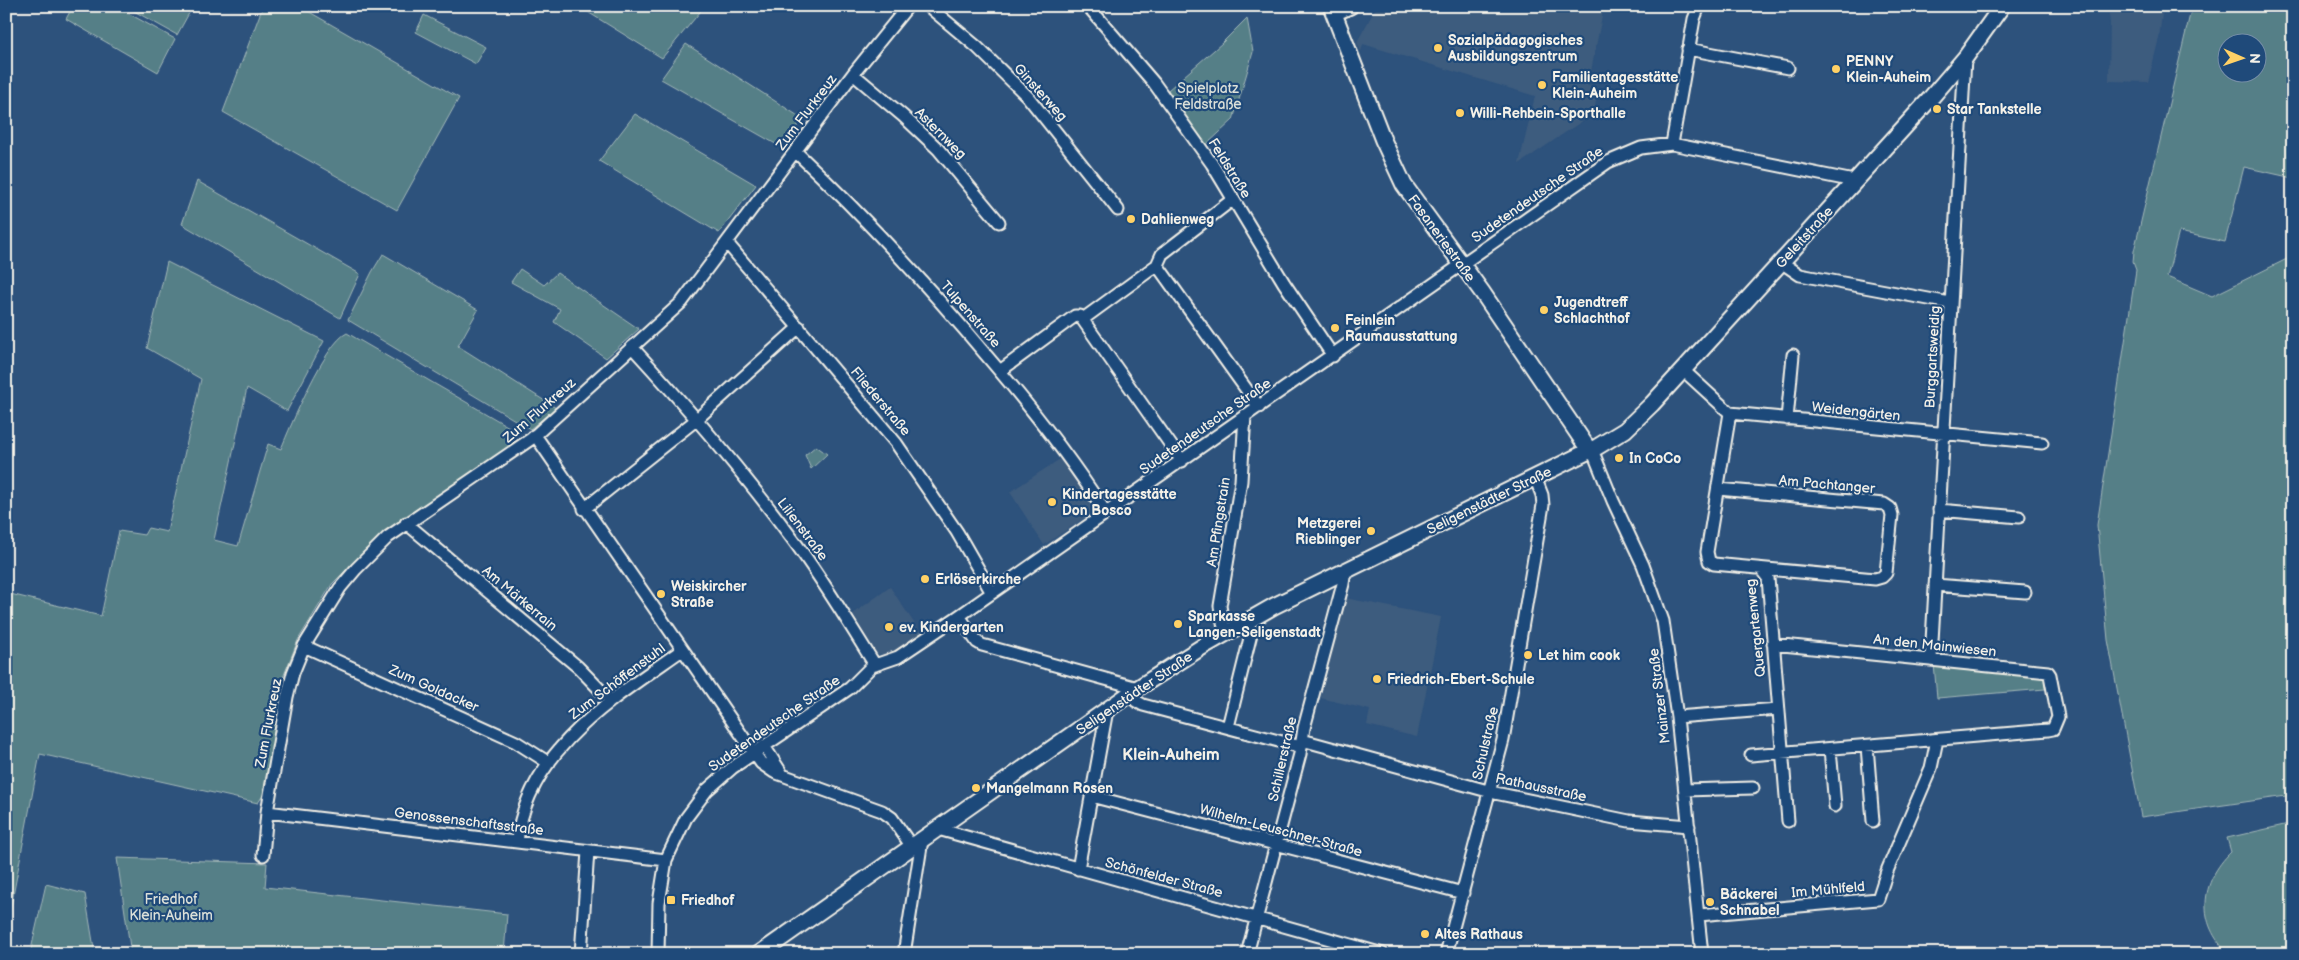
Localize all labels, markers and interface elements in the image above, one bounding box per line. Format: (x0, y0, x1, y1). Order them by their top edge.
place label: Sozialpädagogisches Ausbildungszentrum (1447, 32, 1583, 65)
north arrow (2216, 32, 2266, 82)
marker: Sozialpädagogisches Ausbildungszentrum (1432, 42, 1444, 54)
place label: PENNY Klein-Auheim (1846, 53, 1931, 86)
text: N (2246, 53, 2263, 64)
street label: Ginsterweg (1010, 60, 1071, 125)
marker: PENNY Klein-Auheim (1830, 63, 1842, 75)
place label: Familientagesstätte Klein-Auheim (1552, 69, 1678, 102)
street label: Zum Flurkreuz (772, 71, 841, 154)
marker: Familientagesstätte Klein-Auheim (1536, 79, 1548, 91)
park label: Spielplatz Feldstraße (1174, 80, 1242, 113)
place label: Star Tankstelle (1947, 101, 2041, 118)
marker: Star Tankstelle (1931, 103, 1943, 115)
street label: Asternweg (911, 104, 970, 163)
place label: Willi-Rehbein-Sporthalle (1470, 105, 1626, 122)
marker: Willi-Rehbein-Sporthalle (1454, 107, 1466, 119)
street label: Feldstraße (1205, 135, 1255, 201)
street label: Sudetendeutsche Straße (1468, 143, 1606, 246)
street label: Fasaneriestraße (1404, 191, 1479, 285)
street label: Geleitstraße (1772, 203, 1837, 272)
place label: Dahlienweg (1141, 211, 1214, 228)
marker: Dahlienweg (1125, 213, 1137, 225)
street label: Tulpenstraße (937, 278, 1004, 351)
place label: Jugendtreff Schlachthof (1554, 294, 1631, 327)
marker: Jugendtreff Schlachthof (1538, 304, 1550, 316)
street label: Burggartsweidig (1921, 305, 1944, 409)
place label: Feinlein Raumausstattung (1345, 312, 1458, 345)
marker: Feinlein Raumausstattung (1329, 322, 1341, 334)
street label: Fliederstraße (847, 364, 914, 439)
street label: Zum Flurkreuz (499, 374, 579, 447)
street label: Sudetendeutsche Straße (1136, 375, 1274, 478)
street label: Weidengärten (1811, 398, 1901, 425)
place label: In CoCo (1629, 450, 1681, 467)
marker: In CoCo (1613, 452, 1625, 464)
street label: Seligenstädter Straße (1424, 463, 1554, 538)
street label: Am Pachtanger (1778, 472, 1877, 497)
street label: Am Pfingstrain (1203, 476, 1234, 568)
place label: Kindertagesstätte Don Bosco (1062, 486, 1176, 519)
street label: Lilienstraße (774, 495, 832, 564)
marker: Kindertagesstätte Don Bosco (1046, 496, 1058, 508)
place label: Metzgerei Rieblinger (1295, 515, 1361, 548)
marker: Metzgerei Rieblinger (1365, 525, 1377, 537)
street label: Am Märkerrain (479, 562, 561, 635)
place label: Erlöserkirche (935, 571, 1021, 588)
marker: Erlöserkirche (919, 573, 931, 585)
place label: Weiskircher Straße (671, 578, 747, 611)
street label: Quergartenweg (1742, 578, 1769, 678)
marker: Weiskircher Straße (655, 588, 667, 600)
place label: Sparkasse Langen-Seligenstadt (1188, 608, 1321, 641)
marker: Sparkasse Langen-Seligenstadt (1172, 618, 1184, 630)
place label: ev. Kindergarten (899, 619, 1004, 636)
marker: ev. Kindergarten (883, 621, 895, 633)
street label: An den Mainwiesen (1873, 631, 1997, 660)
street label: Zum Schöffenstuhl (565, 640, 669, 724)
place label: Let him cook (1538, 647, 1621, 664)
street label: Mainzer Straße (1645, 647, 1674, 745)
street label: Seligenstädter Straße (1073, 648, 1196, 739)
marker: Let him cook (1522, 649, 1534, 661)
street label: Zum Goldacker (385, 661, 482, 716)
place label: Friedrich-Ebert-Schule (1387, 671, 1535, 688)
street label: Sudetendeutsche Straße (705, 672, 843, 775)
marker: Friedrich-Ebert-Schule (1371, 673, 1383, 685)
street label: Zum Flurkreuz (251, 677, 285, 770)
street label: Schulstraße (1469, 705, 1502, 781)
street label: Schillerstraße (1264, 715, 1300, 803)
district label: Klein-Auheim (1122, 746, 1220, 765)
street label: Rathausstraße (1494, 770, 1588, 805)
place label: Mangelmann Rosen (986, 780, 1113, 797)
marker: Mangelmann Rosen (970, 782, 982, 794)
street label: Wilhelm-Leuschner-Straße (1198, 801, 1364, 860)
street label: Genossenschaftsstraße (393, 804, 545, 839)
street label: Schönfelder Straße (1103, 854, 1225, 901)
street label: Im Mühlfeld (1791, 878, 1865, 901)
place label: Bäckerei Schnabel (1720, 886, 1779, 919)
park label: Friedhof Klein-Auheim (129, 891, 213, 924)
place label: Friedhof (681, 892, 735, 909)
marker: Friedhof (665, 894, 677, 906)
marker: Bäckerei Schnabel (1704, 896, 1716, 908)
place label: Altes Rathaus (1434, 926, 1523, 943)
marker: Altes Rathaus (1419, 928, 1431, 940)

